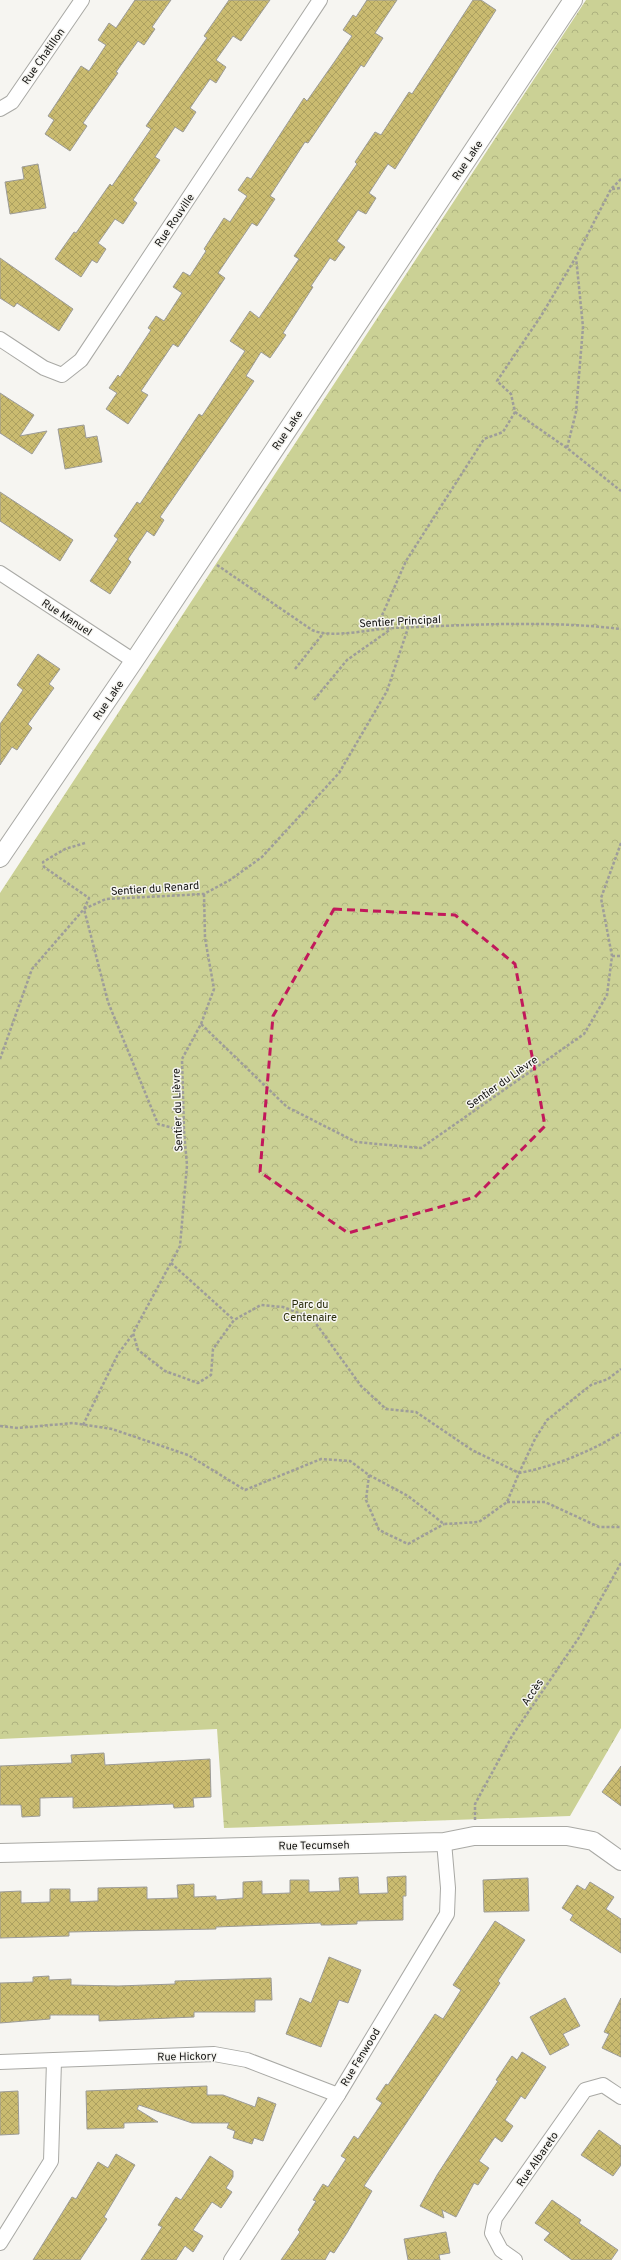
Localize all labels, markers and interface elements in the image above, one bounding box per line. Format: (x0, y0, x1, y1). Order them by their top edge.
street label: Rue Chatillon (19, 26, 68, 87)
street label: Rue Lake (449, 138, 486, 183)
street label: Rue Rouville (152, 191, 198, 250)
street label: Rue Lake (269, 408, 306, 453)
street label: Rue Manuel (39, 596, 94, 639)
street label: Sentier Principal (359, 613, 441, 631)
street label: Rue Lake (90, 678, 127, 723)
street label: Sentier du Renard (110, 879, 200, 899)
street label: Sentier du Lièvre (464, 1053, 541, 1113)
street label: Sentier du Lièvre (170, 1068, 186, 1152)
park label: Parc du Centenaire (283, 1298, 337, 1325)
street label: Accès (519, 1676, 547, 1709)
street label: Rue Tecumseh (278, 1838, 350, 1854)
street label: Rue Fenwood (338, 2026, 384, 2089)
street label: Rue Hickory (157, 2049, 217, 2065)
street label: Rue Albareto (514, 2129, 562, 2190)

